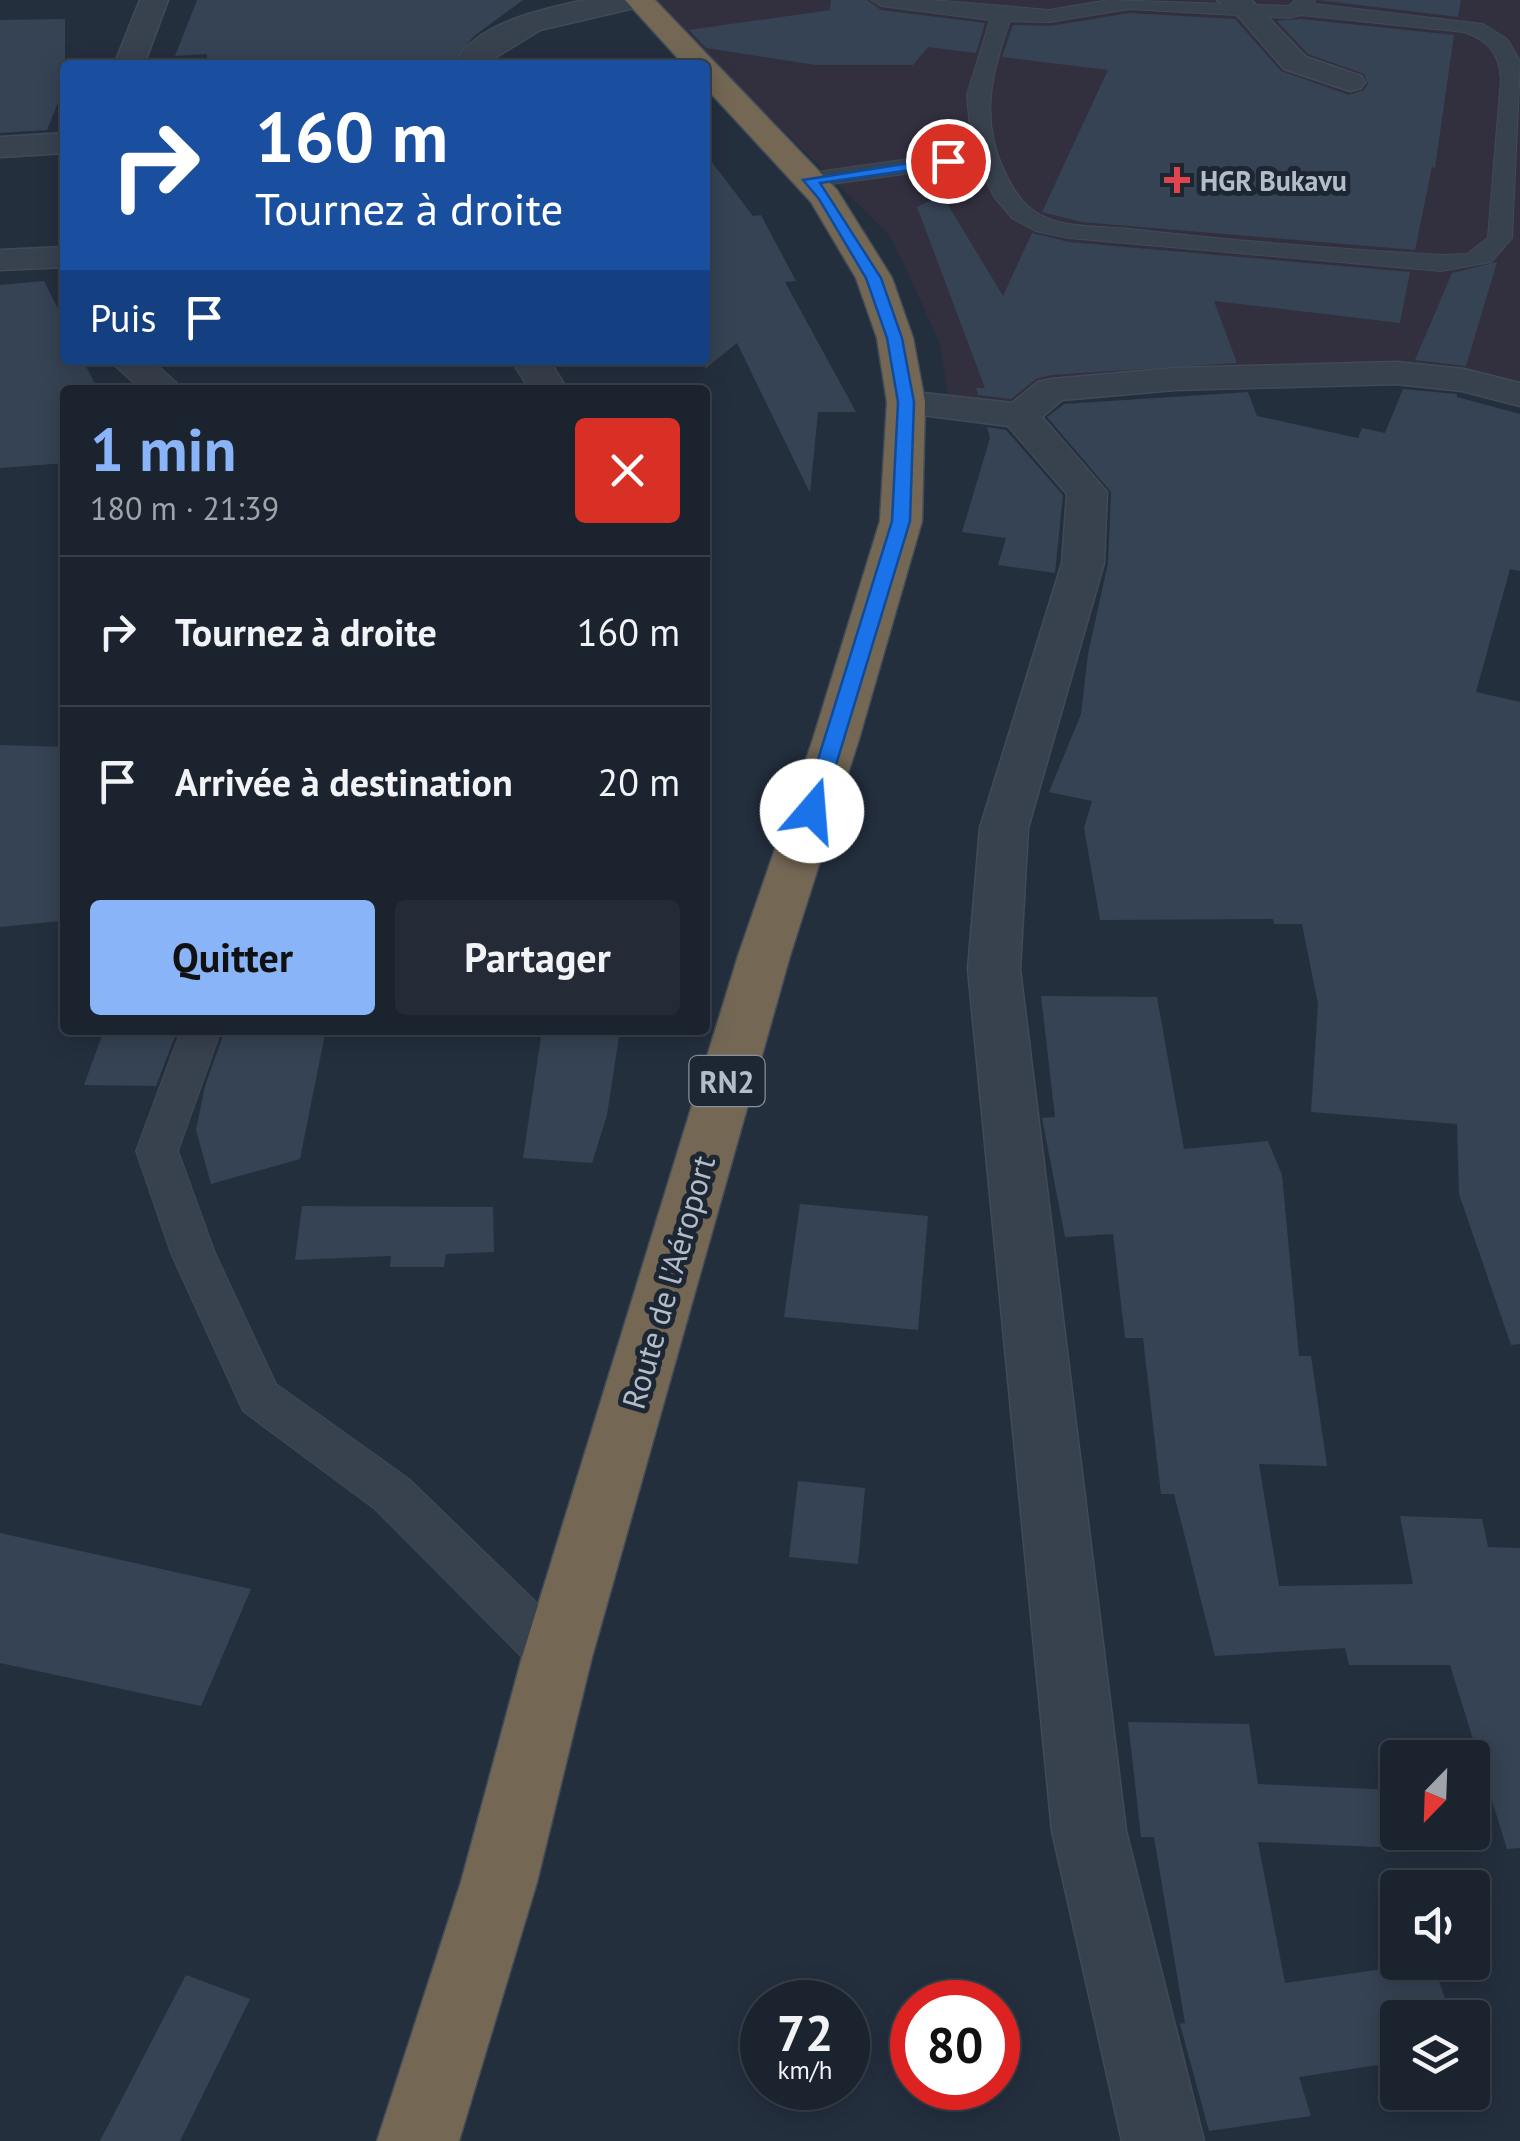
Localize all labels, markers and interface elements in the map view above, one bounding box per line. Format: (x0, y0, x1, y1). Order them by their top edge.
text: 160 m (255, 91, 448, 181)
icon: right (90, 100, 220, 230)
pin (906, 119, 991, 204)
icon: arrive (921, 134, 976, 189)
place label: HGR Bukavu (1200, 162, 1347, 199)
marker: HGR Bukavu (1164, 167, 1190, 193)
text: Tournez à droite (255, 179, 563, 237)
icon: arrive (177, 290, 232, 345)
text: Puis (90, 293, 157, 342)
text: 1 min (90, 410, 236, 488)
button: close (575, 418, 680, 523)
text: 180 m · 21:39 (90, 487, 279, 529)
icon: right (90, 604, 145, 659)
text: Tournez à droite (175, 607, 437, 656)
text: 160 m (577, 607, 680, 656)
icon: arrive (90, 754, 145, 809)
text: Arrivée à destination (175, 757, 513, 806)
text: 20 m (598, 757, 680, 806)
position arrow (760, 759, 864, 863)
button: Quitter (90, 900, 375, 1015)
button: Partager (395, 900, 680, 1015)
road number: RN2 (690, 1056, 764, 1106)
street label: Route de l'Aéroport (612, 1150, 724, 1413)
north arrow (1380, 1740, 1490, 1850)
map controls (1380, 1740, 1490, 2110)
button: sound (1380, 1870, 1490, 1980)
speed limit sign: 80 (890, 1980, 1020, 2110)
text: 72 (777, 2000, 833, 2065)
button: layers (1380, 2000, 1490, 2110)
text: km/h (778, 2054, 832, 2086)

